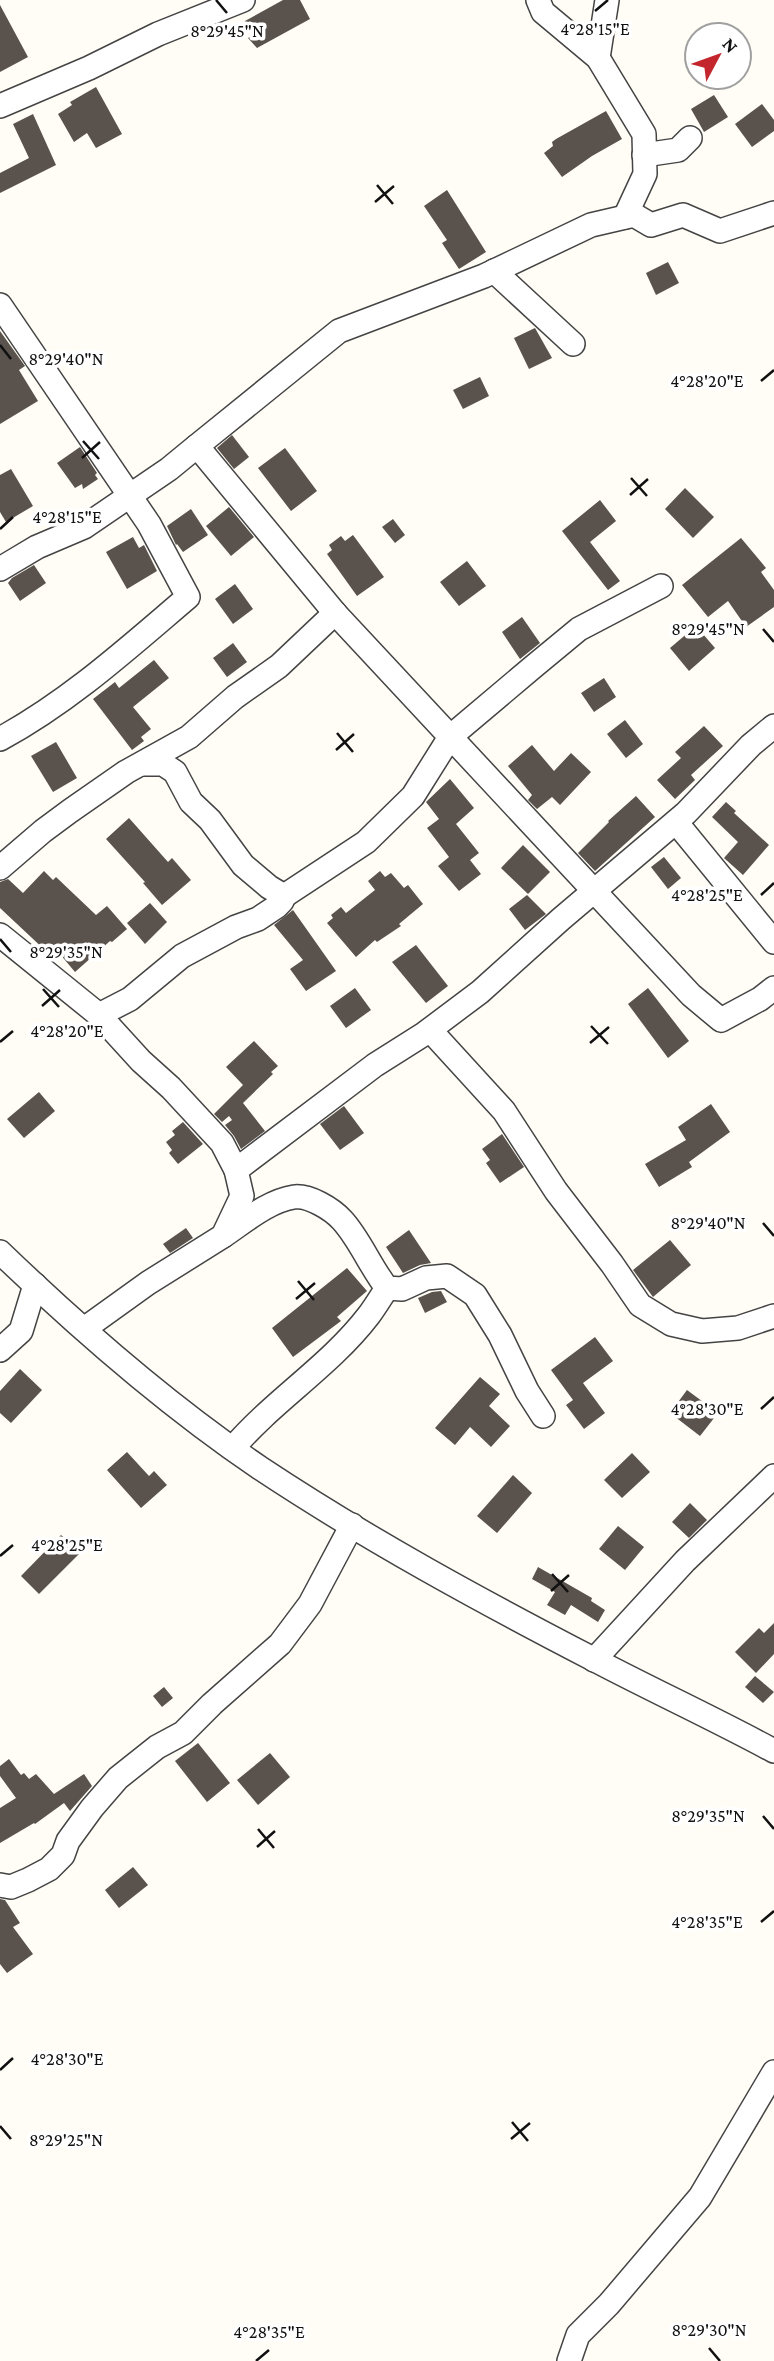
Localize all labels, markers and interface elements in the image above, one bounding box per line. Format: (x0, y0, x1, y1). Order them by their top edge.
text: 4°28'15"E (560, 19, 630, 39)
text: 8°29'45"N (190, 21, 264, 41)
north arrow (683, 21, 753, 91)
text: N (718, 33, 743, 57)
text: 8°29'40"N (28, 349, 104, 369)
text: 4°28'20"E (670, 371, 744, 391)
text: 4°28'15"E (32, 507, 102, 527)
text: 8°29'45"N (671, 619, 745, 639)
text: 4°28'25"E (671, 885, 743, 905)
text: 8°29'35"N (29, 942, 103, 962)
text: 4°28'20"E (30, 1021, 104, 1041)
text: 8°29'40"N (670, 1213, 746, 1233)
text: 4°28'30"E (671, 1399, 744, 1419)
text: 4°28'25"E (31, 1535, 103, 1555)
text: 8°29'35"N (671, 1806, 745, 1826)
text: 4°28'35"E (671, 1912, 743, 1932)
text: 4°28'30"E (31, 2049, 104, 2069)
text: 8°29'25"N (29, 2130, 103, 2150)
text: 8°29'30"N (671, 2320, 747, 2340)
text: 4°28'35"E (233, 2322, 305, 2342)

